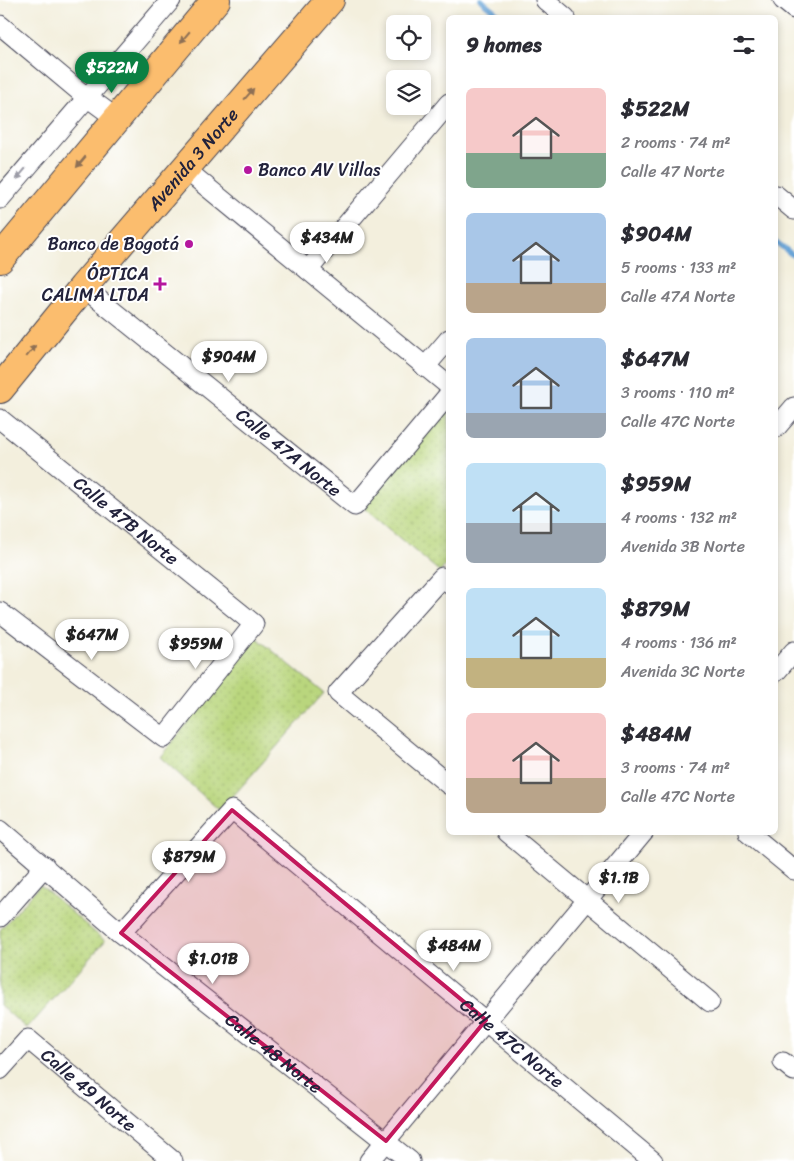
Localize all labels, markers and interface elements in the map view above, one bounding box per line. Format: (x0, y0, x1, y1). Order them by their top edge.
map controls (386, 15, 431, 115)
button: locate (386, 15, 431, 60)
text: 9 homes (466, 26, 542, 64)
one-way arrow (180, 31, 191, 44)
icon: filters (730, 31, 758, 59)
pin: $522M (77, 52, 147, 94)
text: $522M (86, 53, 138, 82)
button: layers (386, 70, 431, 115)
one-way arrow (243, 88, 254, 100)
text: $522M (621, 90, 689, 128)
street label: Avenida 3 Norte (138, 100, 247, 219)
icon: home (506, 108, 566, 168)
text: 2 rooms · 74 m² (621, 128, 731, 157)
place label: Banco AV Villas (258, 154, 381, 186)
one-way arrow (76, 156, 87, 168)
text: Calle 47 Norte (621, 157, 725, 186)
marker: Banco AV Villas (242, 164, 254, 176)
one-way arrow (15, 167, 26, 180)
text: $904M (621, 215, 692, 253)
pin: $434M (292, 222, 362, 264)
text: $434M (301, 223, 353, 252)
place label: Banco de Bogotá (48, 228, 179, 260)
icon: home (506, 233, 566, 293)
marker: Banco de Bogotá (183, 238, 195, 250)
text: 5 rooms · 133 m² (621, 253, 736, 282)
place label: ÓPTICA CALIMA LTDA (42, 258, 149, 311)
marker: ÓPTICA CALIMA LTDA (153, 277, 167, 291)
text: Calle 47A Norte (621, 282, 735, 311)
pin: $904M (194, 340, 264, 383)
text: $647M (621, 340, 689, 378)
text: $904M (202, 342, 256, 371)
one-way arrow (25, 345, 36, 358)
icon: home (506, 358, 566, 418)
text: 3 rooms · 110 m² (621, 378, 735, 407)
street label: Calle 47A Norte (228, 400, 349, 505)
text: Calle 47C Norte (621, 407, 735, 436)
text: $959M (621, 465, 691, 503)
street label: Calle 47B Norte (66, 468, 186, 574)
icon: home (506, 483, 566, 543)
text: 4 rooms · 132 m² (621, 503, 737, 532)
text: Avenida 3B Norte (621, 532, 745, 561)
text: $879M (621, 590, 690, 628)
icon: home (506, 608, 566, 668)
pin: $647M (57, 618, 127, 661)
text: $647M (66, 620, 118, 649)
pin: $959M (161, 628, 231, 670)
text: 4 rooms · 136 m² (621, 628, 737, 657)
text: $959M (169, 629, 223, 658)
text: Avenida 3C Norte (621, 657, 745, 686)
text: $484M (621, 715, 691, 753)
icon: home (506, 733, 566, 793)
text: 3 rooms · 74 m² (621, 753, 730, 782)
text: Calle 47C Norte (621, 782, 735, 811)
pin: $879M (154, 840, 224, 883)
text: $879M (163, 842, 215, 871)
pin: $1.1B (584, 862, 654, 904)
text: $1.1B (599, 863, 639, 892)
pin: $484M (419, 930, 489, 972)
text: $484M (427, 931, 481, 960)
pin: $1.01B (172, 942, 254, 985)
text: $1.01B (188, 944, 238, 973)
street label: Calle 47C Norte (452, 990, 571, 1097)
street label: Calle 48 Norte (218, 1005, 330, 1102)
street label: Calle 49 Norte (33, 1040, 144, 1140)

